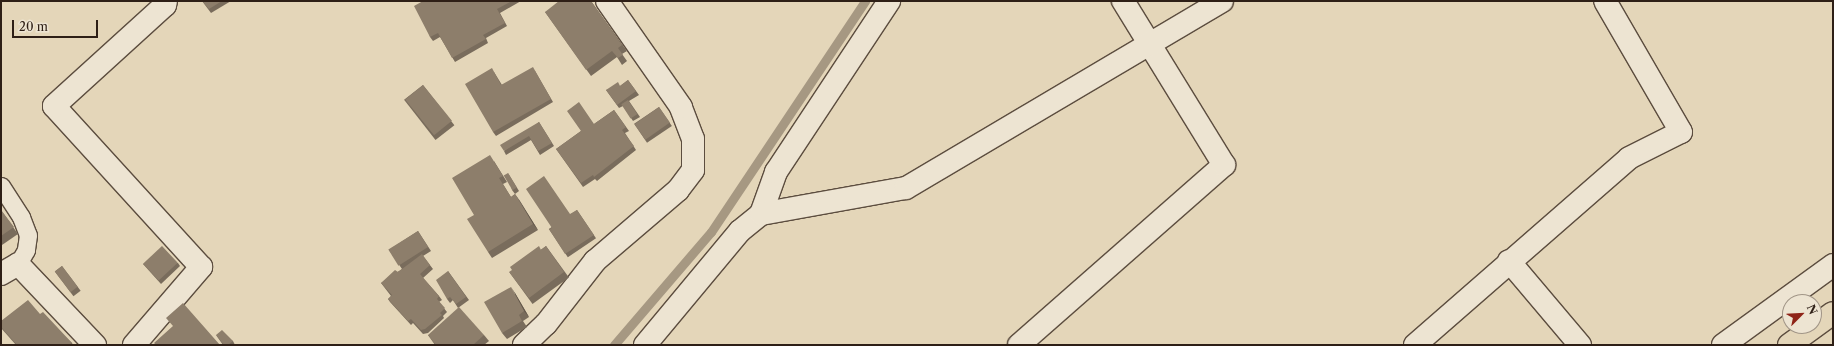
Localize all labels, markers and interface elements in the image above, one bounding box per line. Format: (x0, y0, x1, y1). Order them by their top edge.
scale bar (14, 12, 100, 38)
text: 20 m (19, 19, 48, 34)
north arrow (1782, 294, 1822, 334)
text: N (1804, 302, 1820, 317)

